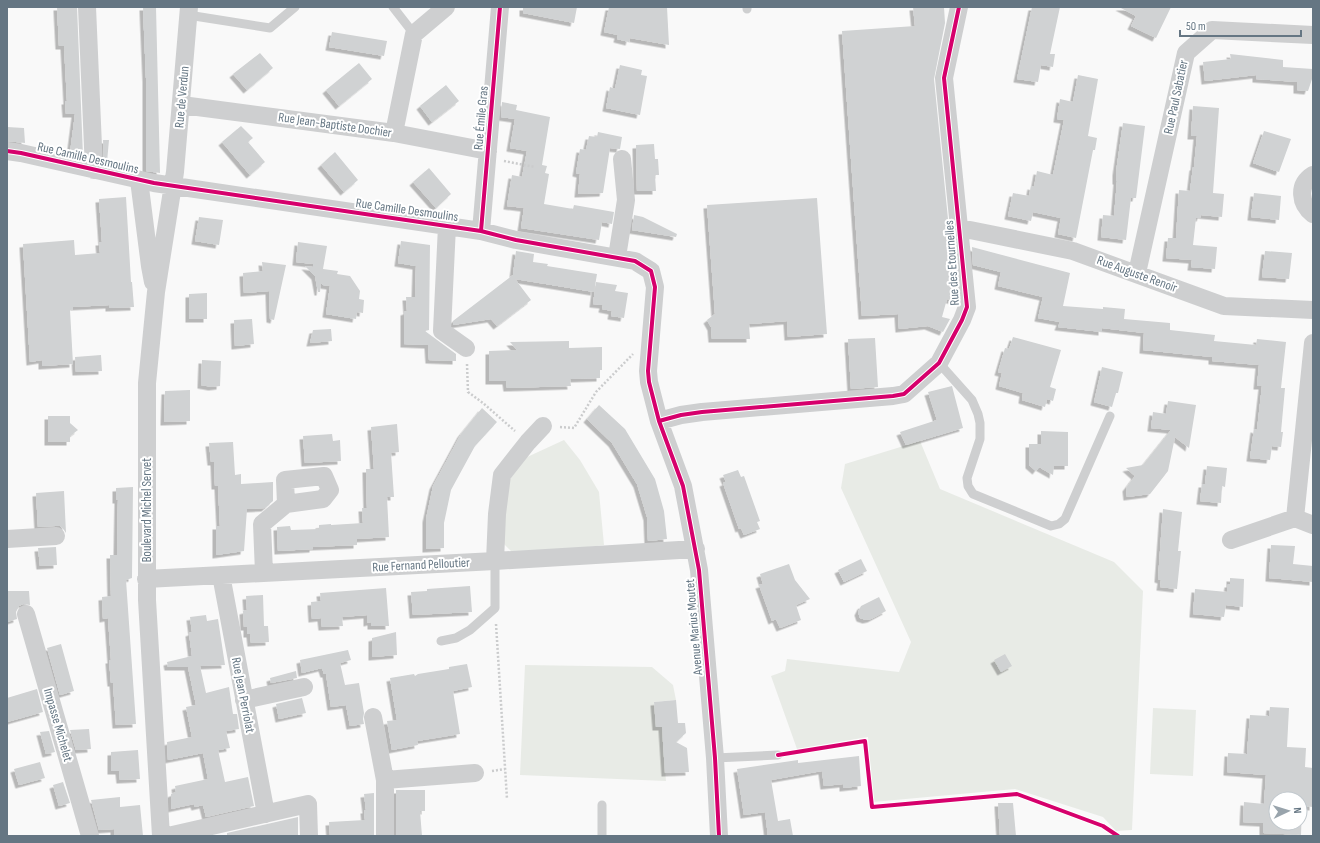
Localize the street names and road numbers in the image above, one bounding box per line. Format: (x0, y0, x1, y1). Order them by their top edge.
street label: Rue Paul Sabatier (1160, 58, 1192, 135)
street label: Rue de Verdun (171, 65, 193, 129)
street label: Rue Émile Gras (470, 85, 492, 151)
street label: Rue Jean-Baptiste Dochier (277, 109, 393, 141)
street label: Rue Camille Desmoulins (36, 139, 141, 178)
street label: Rue Camille Desmoulins (355, 195, 460, 225)
street label: Rue des Etournelles (941, 219, 963, 306)
street label: Rue Auguste Renoir (1095, 252, 1180, 296)
street label: Boulevard Michel Servet (139, 458, 155, 562)
street label: Rue Fernand Pelloutier (372, 554, 471, 576)
street label: Avenue Marius Moutet (682, 578, 706, 677)
street label: Rue Jean Perriolat (228, 656, 258, 734)
street label: Impasse Michelet (40, 686, 76, 764)

